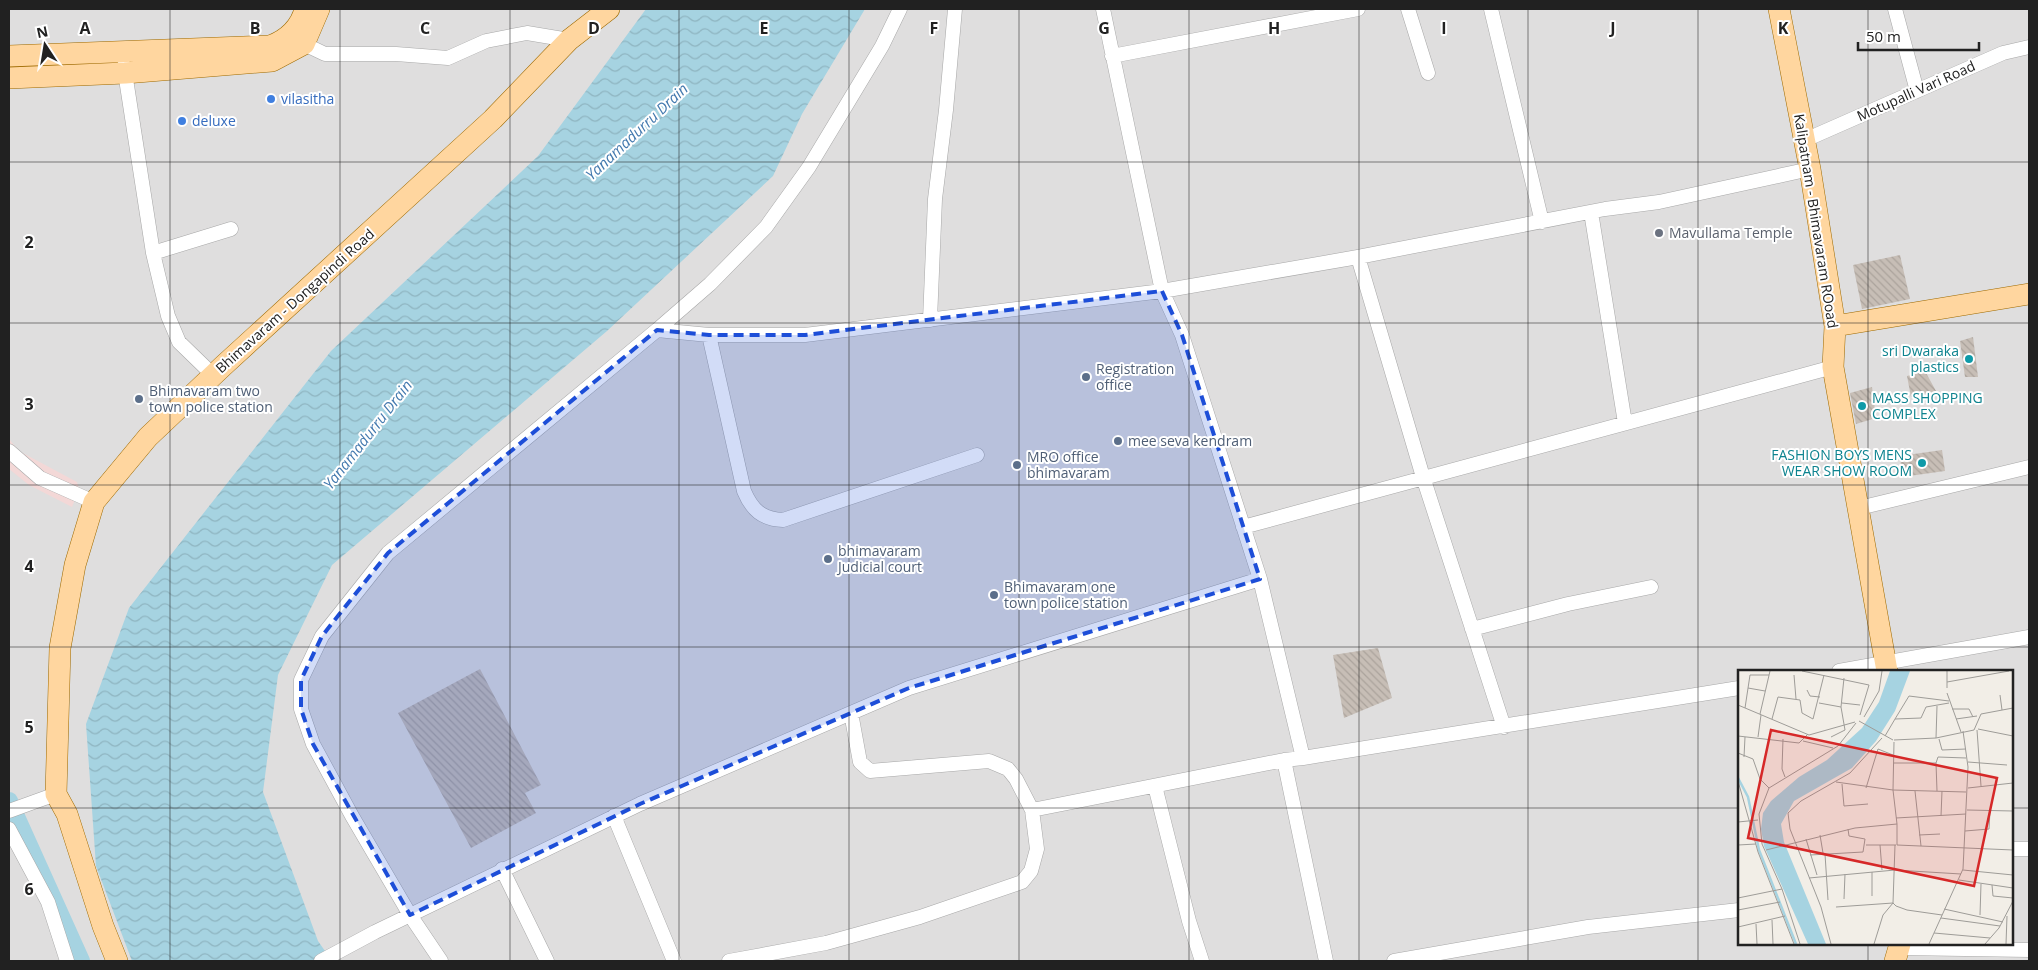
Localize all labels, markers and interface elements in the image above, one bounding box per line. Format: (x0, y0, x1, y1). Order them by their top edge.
text: A (79, 17, 91, 39)
text: B (250, 17, 260, 39)
text: C (420, 17, 430, 39)
text: D (588, 17, 600, 39)
text: E (760, 17, 769, 39)
text: F (930, 17, 938, 39)
text: G (1098, 17, 1110, 39)
text: H (1268, 17, 1280, 39)
text: I (1441, 17, 1447, 39)
text: J (1608, 17, 1616, 39)
text: K (1778, 17, 1789, 39)
north arrow (20, 20, 70, 70)
scale bar (1858, 20, 1979, 52)
text: N (35, 21, 50, 42)
text: 50 m (1866, 26, 1901, 46)
street label: Motupalli Vari Road (1854, 56, 1978, 125)
water label: Yanamadurru Drain (581, 78, 692, 184)
place label: vilasitha (281, 89, 334, 108)
marker: vilasitha (265, 93, 277, 105)
place label: deluxe (192, 111, 236, 130)
street label: Kalipatnam - Bhimavaram ROoad (1790, 112, 1843, 330)
marker: deluxe (176, 115, 188, 127)
place label: Mavullama Temple (1669, 223, 1793, 242)
street label: Bhimavaram - Dongapindi Road (211, 224, 378, 377)
marker: Mavullama Temple (1653, 227, 1665, 239)
text: 2 (24, 231, 34, 253)
place label: sri Dwaraka plastics (1882, 341, 1959, 376)
marker: sri Dwaraka plastics (1963, 353, 1975, 365)
place label: Registration office (1096, 359, 1174, 394)
marker: Registration office (1080, 371, 1092, 383)
water label: Yanamadurru Drain (318, 376, 416, 493)
place label: Bhimavaram two town police station (149, 381, 273, 416)
place label: MASS SHOPPING COMPLEX (1872, 388, 1983, 423)
text: 3 (24, 393, 34, 415)
marker: Bhimavaram two town police station (133, 393, 145, 405)
marker: MASS SHOPPING COMPLEX (1856, 400, 1868, 412)
place label: mee seva kendram (1128, 431, 1252, 450)
marker: mee seva kendram (1112, 435, 1124, 447)
place label: FASHION BOYS MENS WEAR SHOW ROOM (1771, 445, 1912, 480)
place label: MRO office bhimavaram (1027, 447, 1110, 482)
marker: FASHION BOYS MENS WEAR SHOW ROOM (1916, 457, 1928, 469)
marker: MRO office bhimavaram (1011, 459, 1023, 471)
place label: bhimavaram Judicial court (836, 541, 922, 576)
marker: bhimavaram Judicial court (822, 553, 834, 565)
text: 4 (24, 555, 34, 577)
place label: Bhimavaram one town police station (1004, 577, 1128, 612)
marker: Bhimavaram one town police station (988, 589, 1000, 601)
inset map (1738, 670, 2013, 945)
text: 5 (24, 716, 34, 738)
text: 6 (24, 878, 34, 900)

